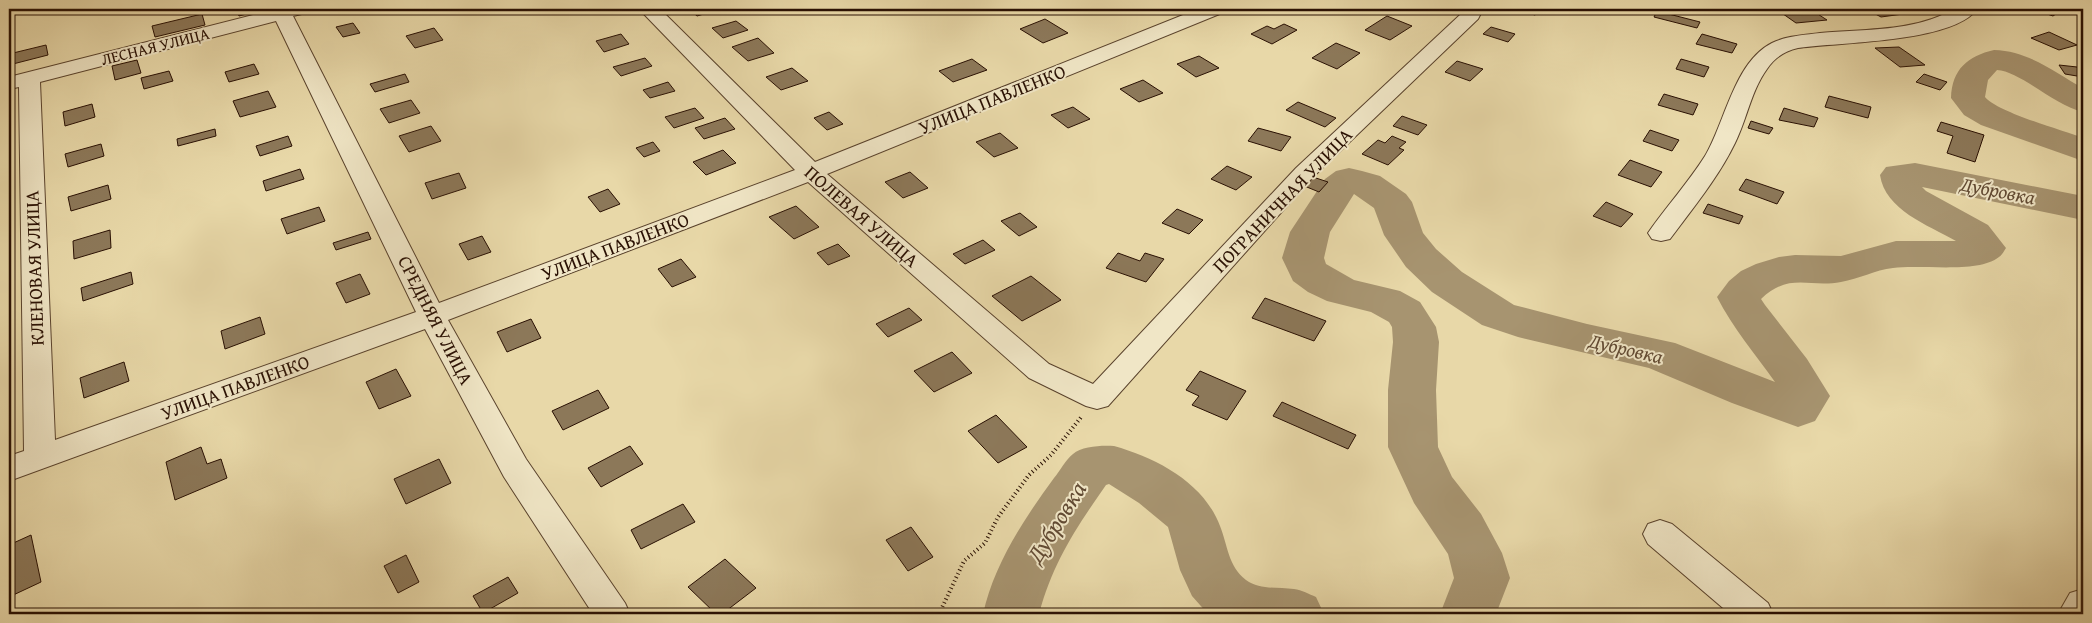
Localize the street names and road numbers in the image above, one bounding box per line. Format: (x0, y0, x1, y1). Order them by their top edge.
street label: ЛЕСНАЯ УЛИЦА (98, 21, 212, 71)
street label: УЛИЦА ПАВЛЕНКО (914, 57, 1070, 141)
street label: ПОГРАНИЧНАЯ УЛИЦА (1205, 121, 1359, 279)
street label: ПОЛЕВАЯ УЛИЦА (799, 158, 926, 274)
street label: КЛЕНОВАЯ УЛИЦА (17, 189, 51, 346)
street label: УЛИЦА ПАВЛЕНКО (537, 205, 693, 287)
street label: СРЕДНЯЯ УЛИЦА (391, 251, 481, 390)
street label: УЛИЦА ПАВЛЕНКО (157, 347, 313, 427)

